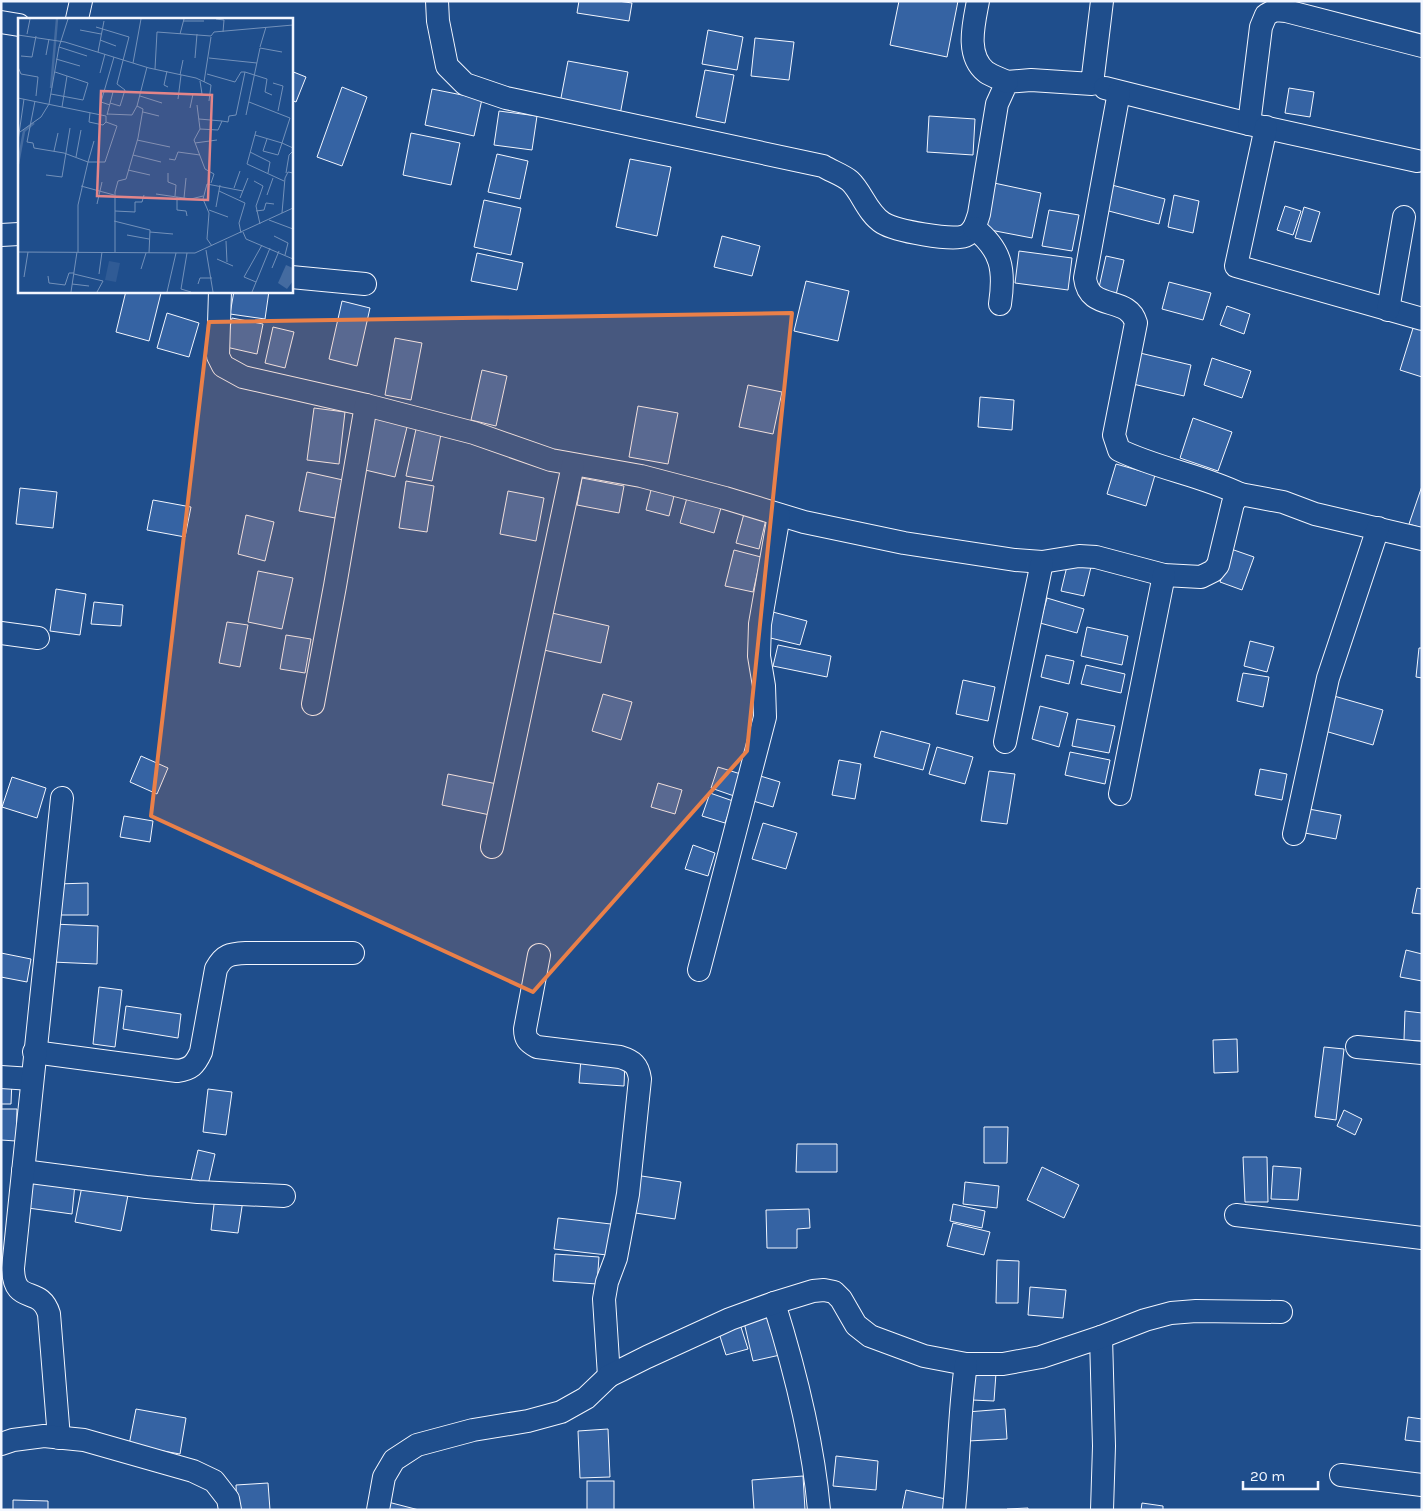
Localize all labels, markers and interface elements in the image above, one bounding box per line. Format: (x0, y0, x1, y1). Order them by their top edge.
inset map (18, 18, 292, 292)
scale bar (1243, 1458, 1318, 1490)
text: 20 m (1250, 1467, 1285, 1485)

